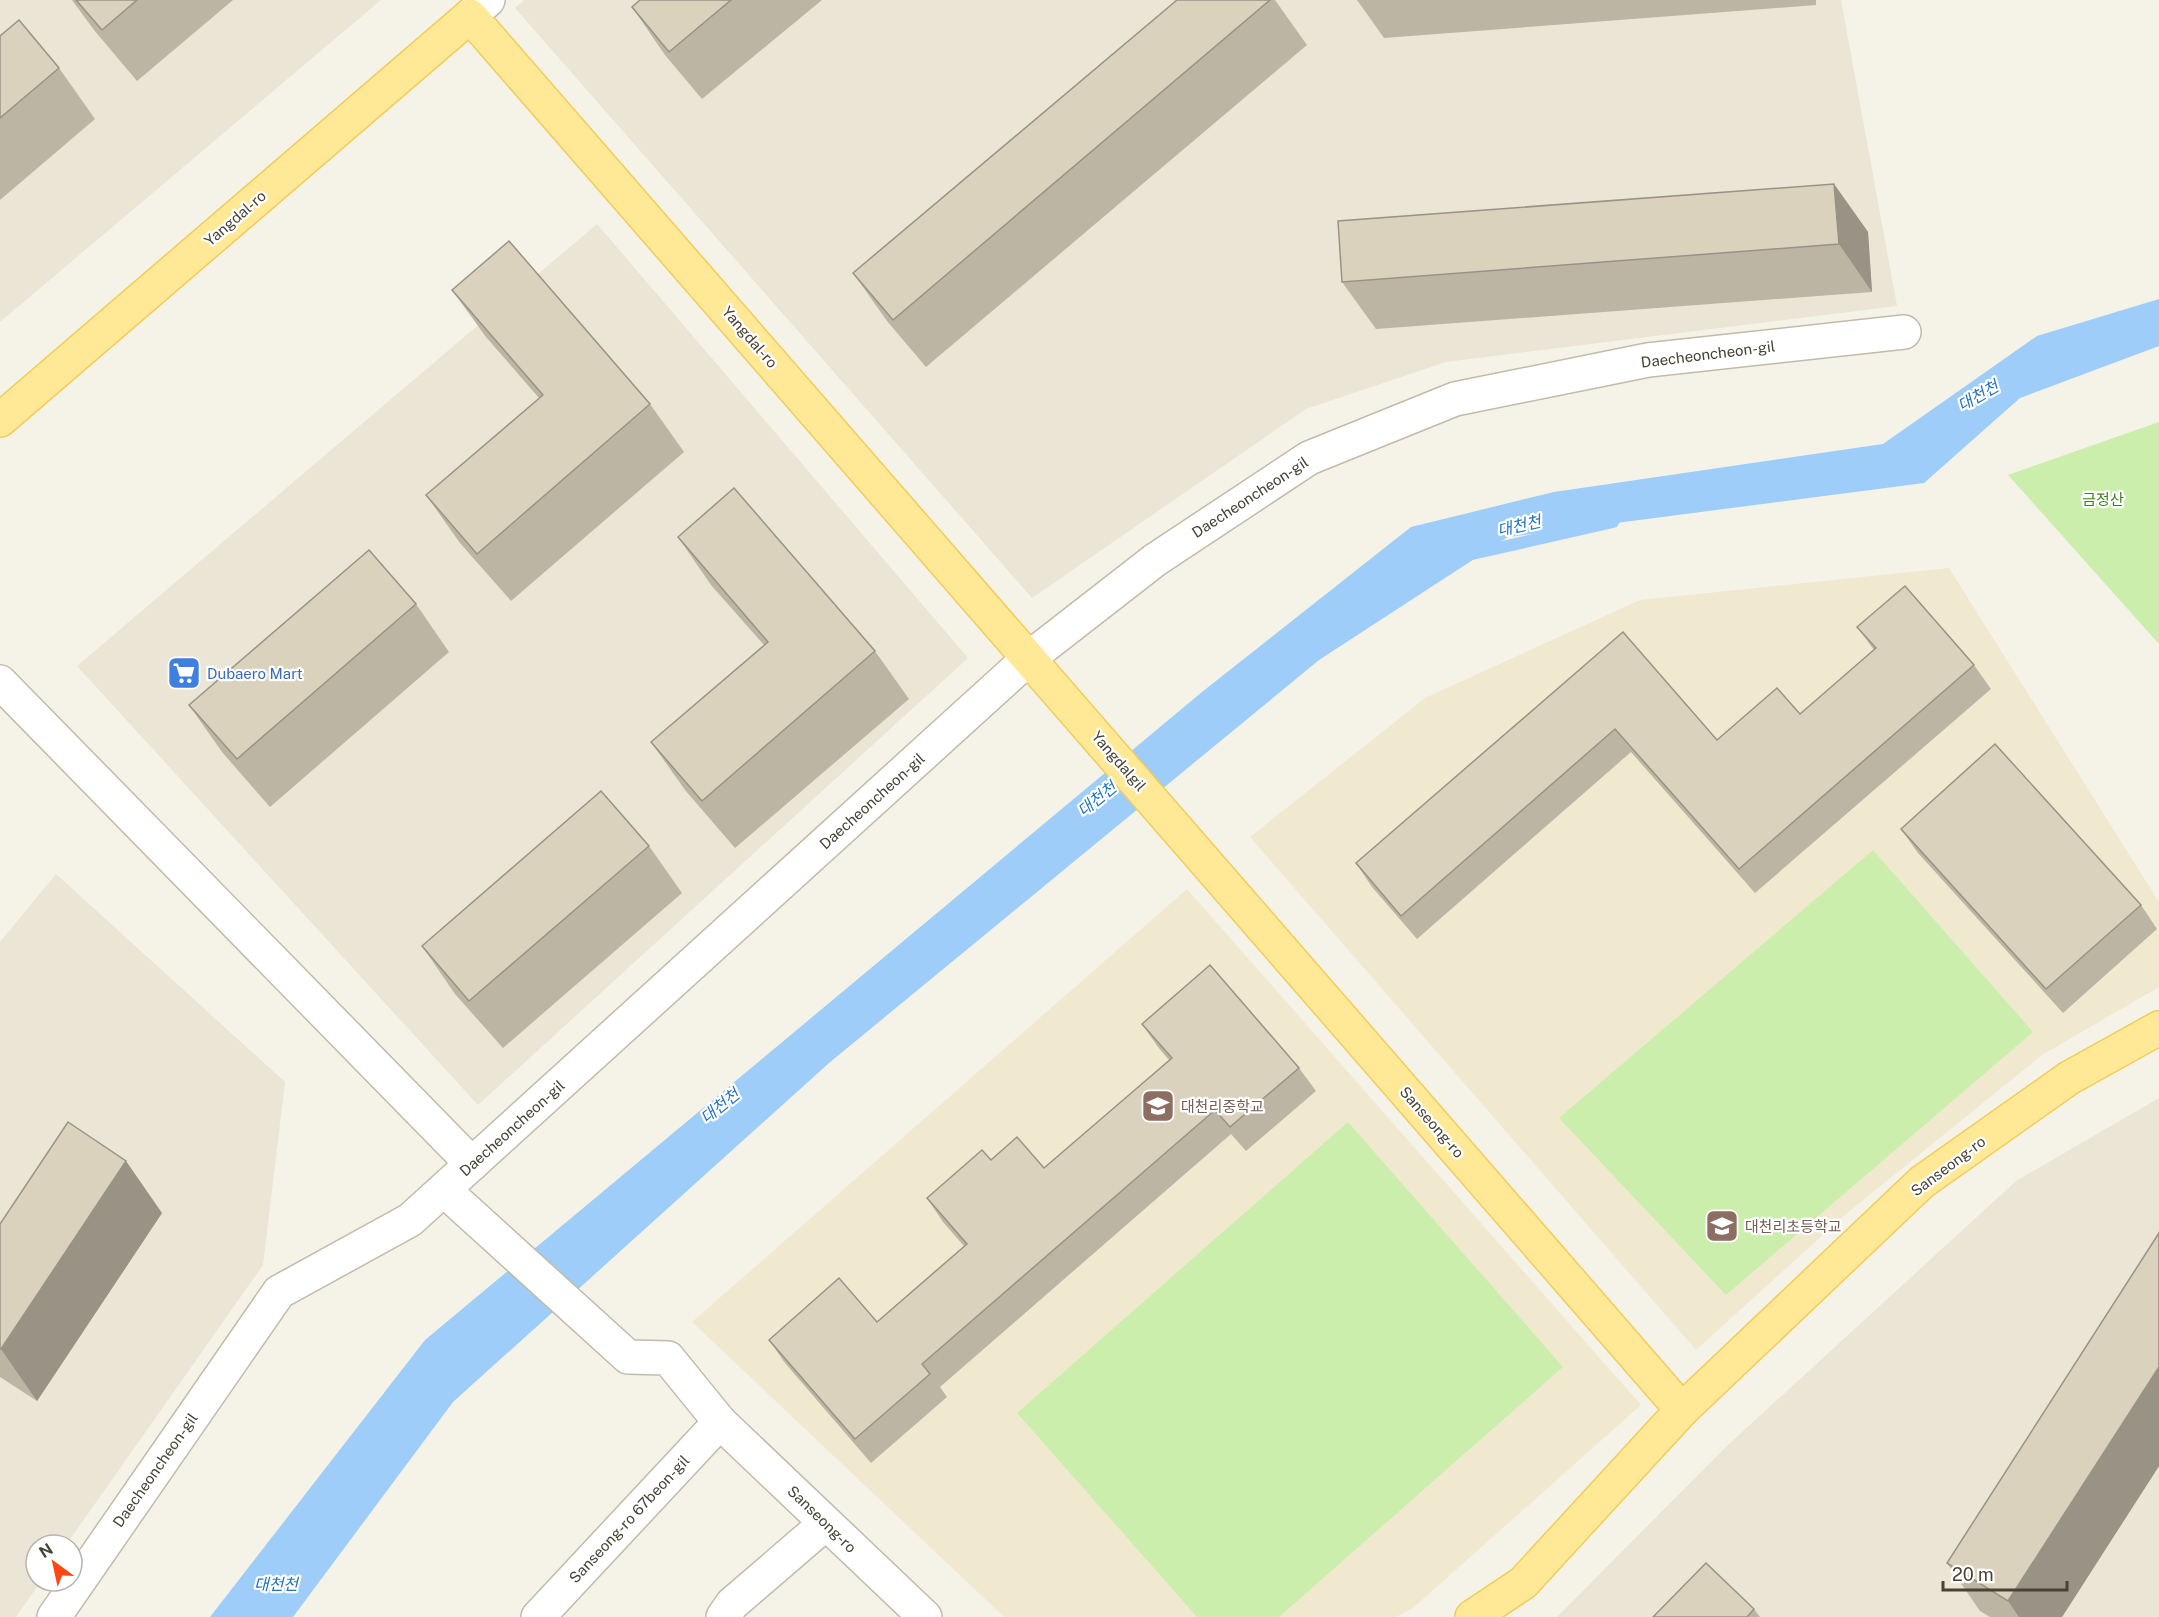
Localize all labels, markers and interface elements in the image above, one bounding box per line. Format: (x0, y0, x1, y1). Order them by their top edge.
street label: Yangdal-ro (201, 187, 269, 249)
street label: Yangdal-ro (719, 303, 781, 371)
street label: Daecheoncheon-gil (1640, 337, 1776, 371)
water label: 대천천 (1954, 376, 2004, 415)
street label: Daecheoncheon-gil (1189, 453, 1311, 541)
park label: 금정산 (2082, 491, 2124, 508)
water label: 대천천 (1495, 511, 1545, 540)
supermarket icon: Dubaero Mart (166, 655, 202, 691)
place label: Dubaero Mart (207, 665, 303, 682)
street label: Yangdalgil (1088, 728, 1150, 794)
street label: Daecheoncheon-gil (816, 749, 928, 853)
water label: 대천천 (1074, 776, 1122, 820)
street label: Daecheoncheon-gil (456, 1076, 568, 1180)
water label: 대천천 (697, 1083, 745, 1127)
street label: Sanseong-ro (1396, 1083, 1468, 1161)
school or university icon: 대천리중학교 (1140, 1088, 1176, 1124)
place label: 대천리중학교 (1181, 1098, 1264, 1115)
street label: Sanseong-ro (1907, 1133, 1989, 1199)
school or university icon: 대천리초등학교 (1704, 1208, 1740, 1244)
place label: 대천리초등학교 (1745, 1218, 1842, 1235)
street label: Daecheoncheon-gil (109, 1410, 201, 1530)
street label: Sanseong-ro 67beon-gil (565, 1452, 693, 1586)
street label: Sanseong-ro (784, 1482, 860, 1556)
north arrow (24, 1533, 84, 1593)
text: N (36, 1539, 57, 1562)
scale bar (1943, 1554, 2068, 1592)
text: 20 m (1952, 1564, 1994, 1585)
water label: 대천천 (254, 1575, 300, 1594)

